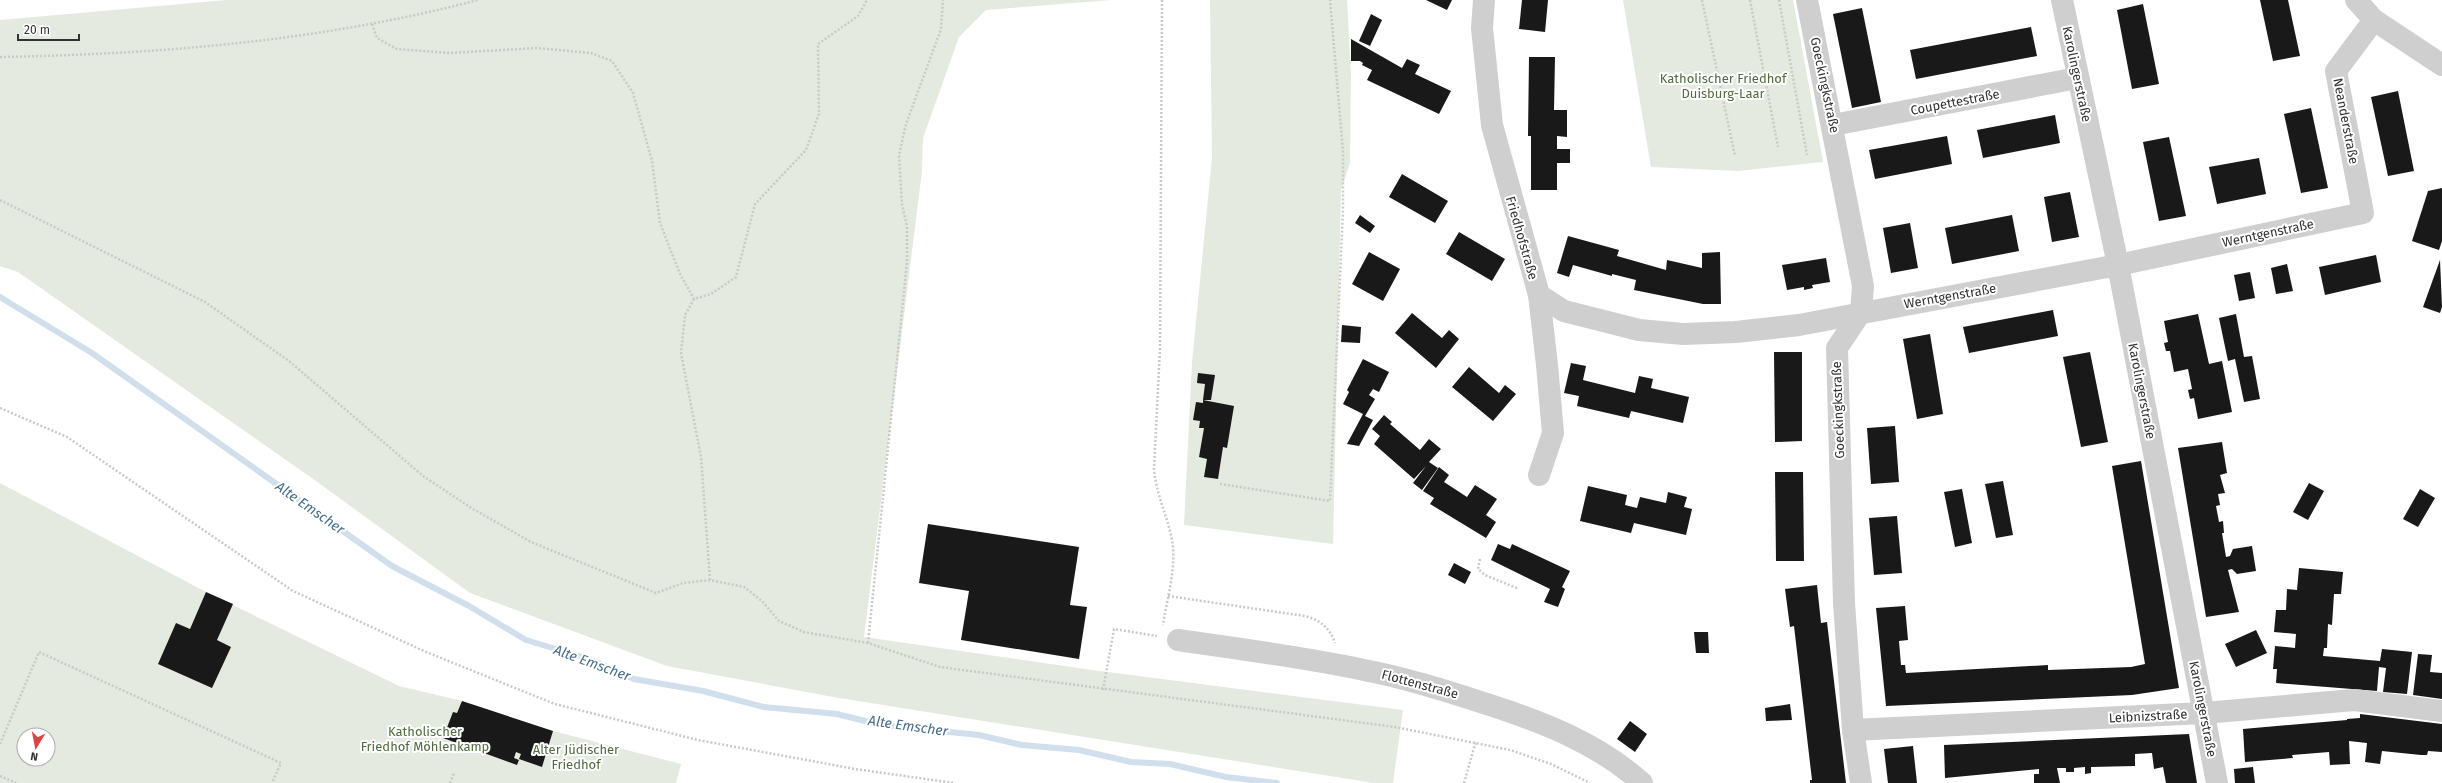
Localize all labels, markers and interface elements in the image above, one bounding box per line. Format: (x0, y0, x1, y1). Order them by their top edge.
scale bar (18, 16, 79, 42)
text: 20 m (24, 23, 50, 37)
street label: Karolingerstraße (2060, 25, 2094, 123)
street label: Goeckingkstraße (1808, 36, 1842, 134)
park label: Katholischer Friedhof Duisburg-Laar (1660, 71, 1788, 101)
street label: Neanderstraße (2330, 77, 2362, 165)
street label: Coupettestraße (1909, 86, 2001, 118)
street label: Friedhofstraße (1503, 195, 1541, 281)
street label: Werntgenstraße (2221, 216, 2315, 250)
street label: Werntgenstraße (1903, 281, 1997, 311)
street label: Karolingerstraße (2125, 342, 2159, 440)
street label: Goeckingkstraße (1829, 361, 1847, 459)
water label: Alte Emscher (271, 477, 348, 538)
water label: Alte Emscher (550, 641, 633, 685)
street label: Karolingerstraße (2186, 660, 2220, 758)
street label: Flottenstraße (1380, 667, 1460, 701)
street label: Leibnizstraße (2108, 706, 2188, 726)
water label: Alte Emscher (866, 712, 950, 740)
park label: Katholischer Friedhof Möhlenkamp (361, 724, 489, 754)
north arrow (16, 727, 56, 767)
park label: Alter Jüdischer Friedhof (533, 742, 619, 772)
text: N (30, 749, 39, 763)

